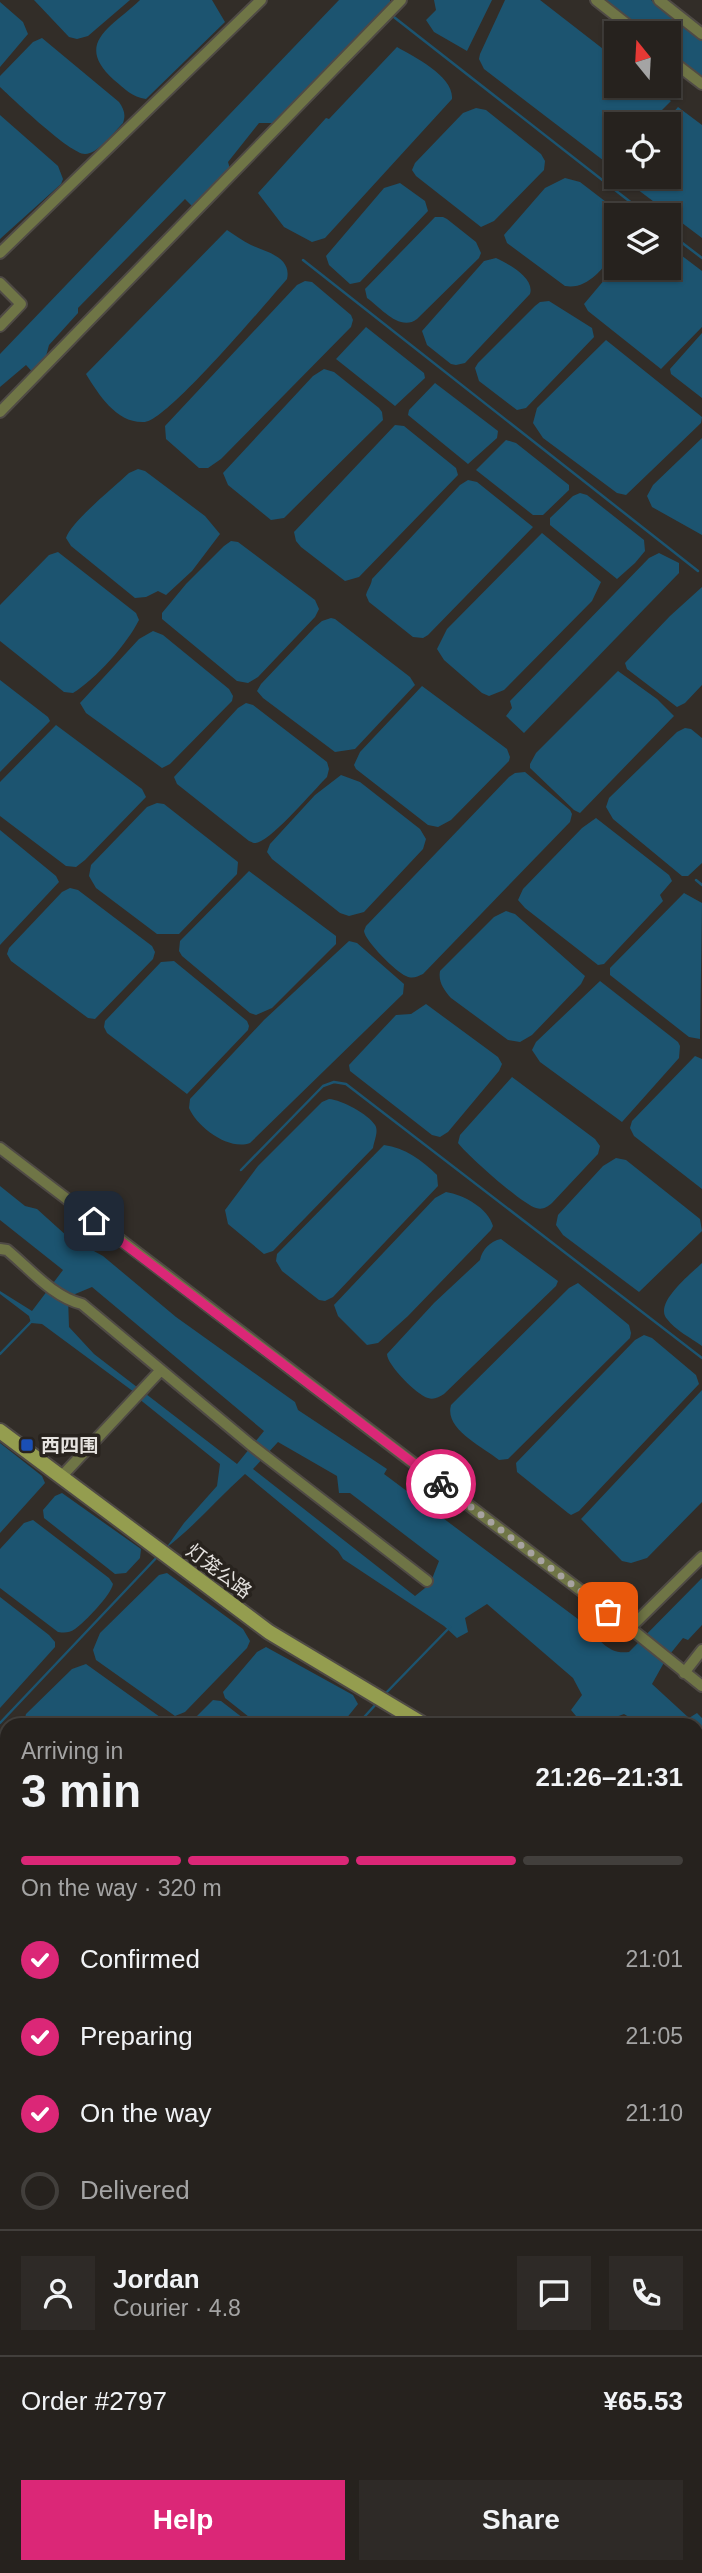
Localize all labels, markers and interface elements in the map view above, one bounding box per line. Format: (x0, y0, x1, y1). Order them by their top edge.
north arrow (604, 21, 681, 98)
map controls (604, 21, 681, 280)
button: locate (604, 112, 681, 189)
button: layers (604, 203, 681, 280)
pin (64, 1191, 124, 1251)
icon: home (75, 1202, 113, 1240)
place label: 西四围 (41, 1435, 98, 1456)
marker: 西四围 (19, 1437, 35, 1453)
courier (406, 1449, 476, 1519)
icon: bike (422, 1465, 460, 1503)
street label: 灯笼公路 (182, 1540, 256, 1602)
pin (578, 1582, 638, 1642)
icon: bag (589, 1593, 627, 1631)
text: Arriving in (21, 1738, 123, 1764)
text: 21:26–21:31 (536, 1762, 683, 1792)
text: 3 min (21, 1765, 141, 1817)
text: On the way · 320 m (21, 1875, 222, 1901)
icon: check (21, 1941, 59, 1979)
text: Confirmed (80, 1944, 200, 1974)
text: 21:01 (625, 1946, 683, 1972)
icon: check (21, 2018, 59, 2056)
text: Preparing (80, 2021, 193, 2051)
text: 21:05 (625, 2023, 683, 2049)
icon: check (21, 2095, 59, 2133)
text: On the way (80, 2098, 212, 2128)
text: 21:10 (625, 2100, 683, 2126)
text: Delivered (80, 2175, 190, 2205)
button: person (21, 2256, 95, 2330)
button: chat (517, 2256, 591, 2330)
button: phone (609, 2256, 683, 2330)
text: Jordan (113, 2264, 200, 2294)
text: Courier · 4.8 (113, 2295, 241, 2321)
text: Order #2797 (21, 2386, 167, 2416)
text: ¥65.53 (603, 2386, 683, 2416)
button: Help (21, 2480, 345, 2560)
button: Share (359, 2480, 683, 2560)

